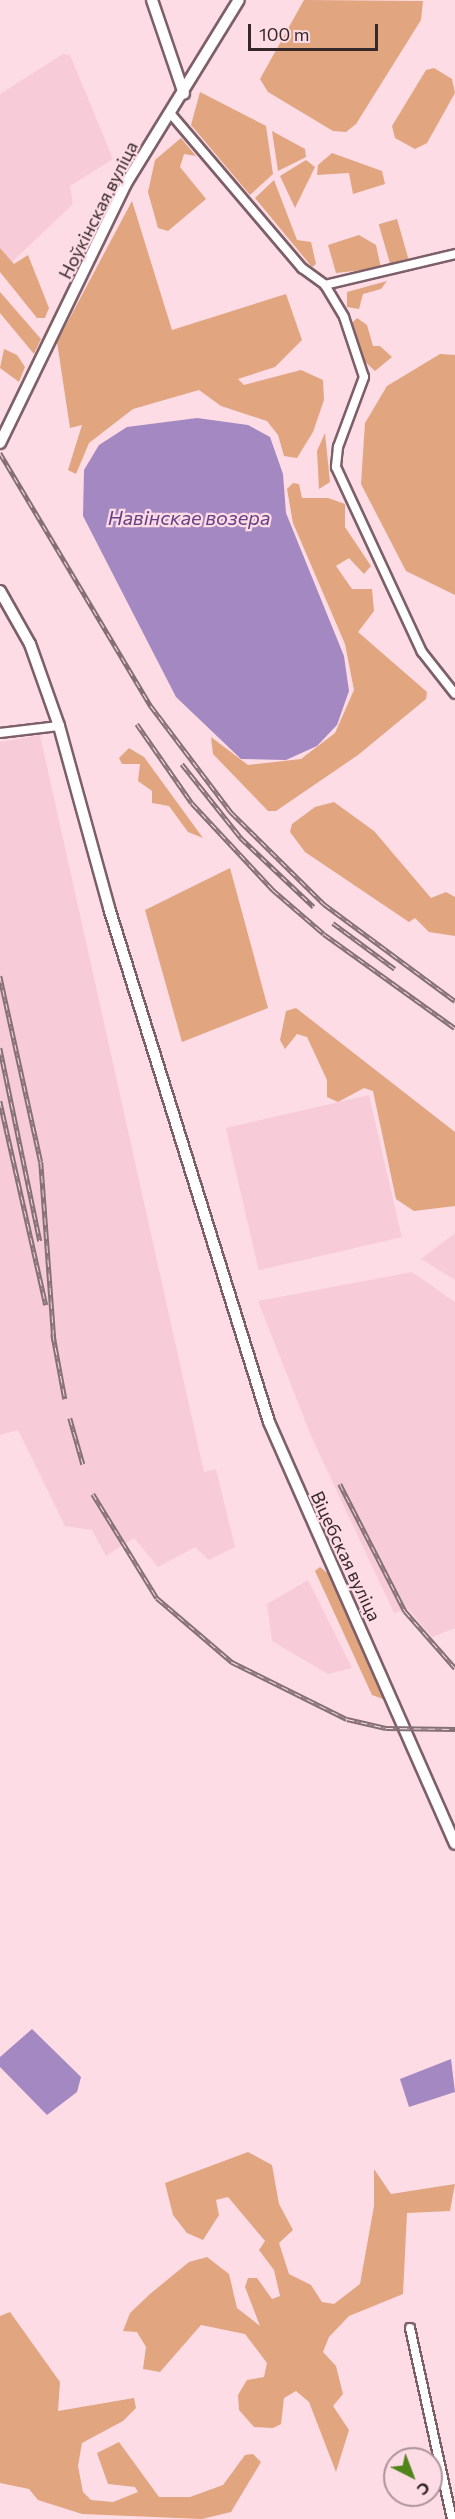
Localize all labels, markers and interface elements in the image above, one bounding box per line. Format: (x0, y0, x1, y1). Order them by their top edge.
scale bar (251, 12, 382, 50)
text: 100 m (259, 23, 309, 45)
street label: Ноўкінская вуліца (54, 138, 142, 282)
water label: Навінскае возера (108, 505, 270, 529)
street label: Віцебская вуліца (306, 1488, 386, 1624)
north arrow (383, 2447, 443, 2507)
text: С (414, 2479, 434, 2500)

